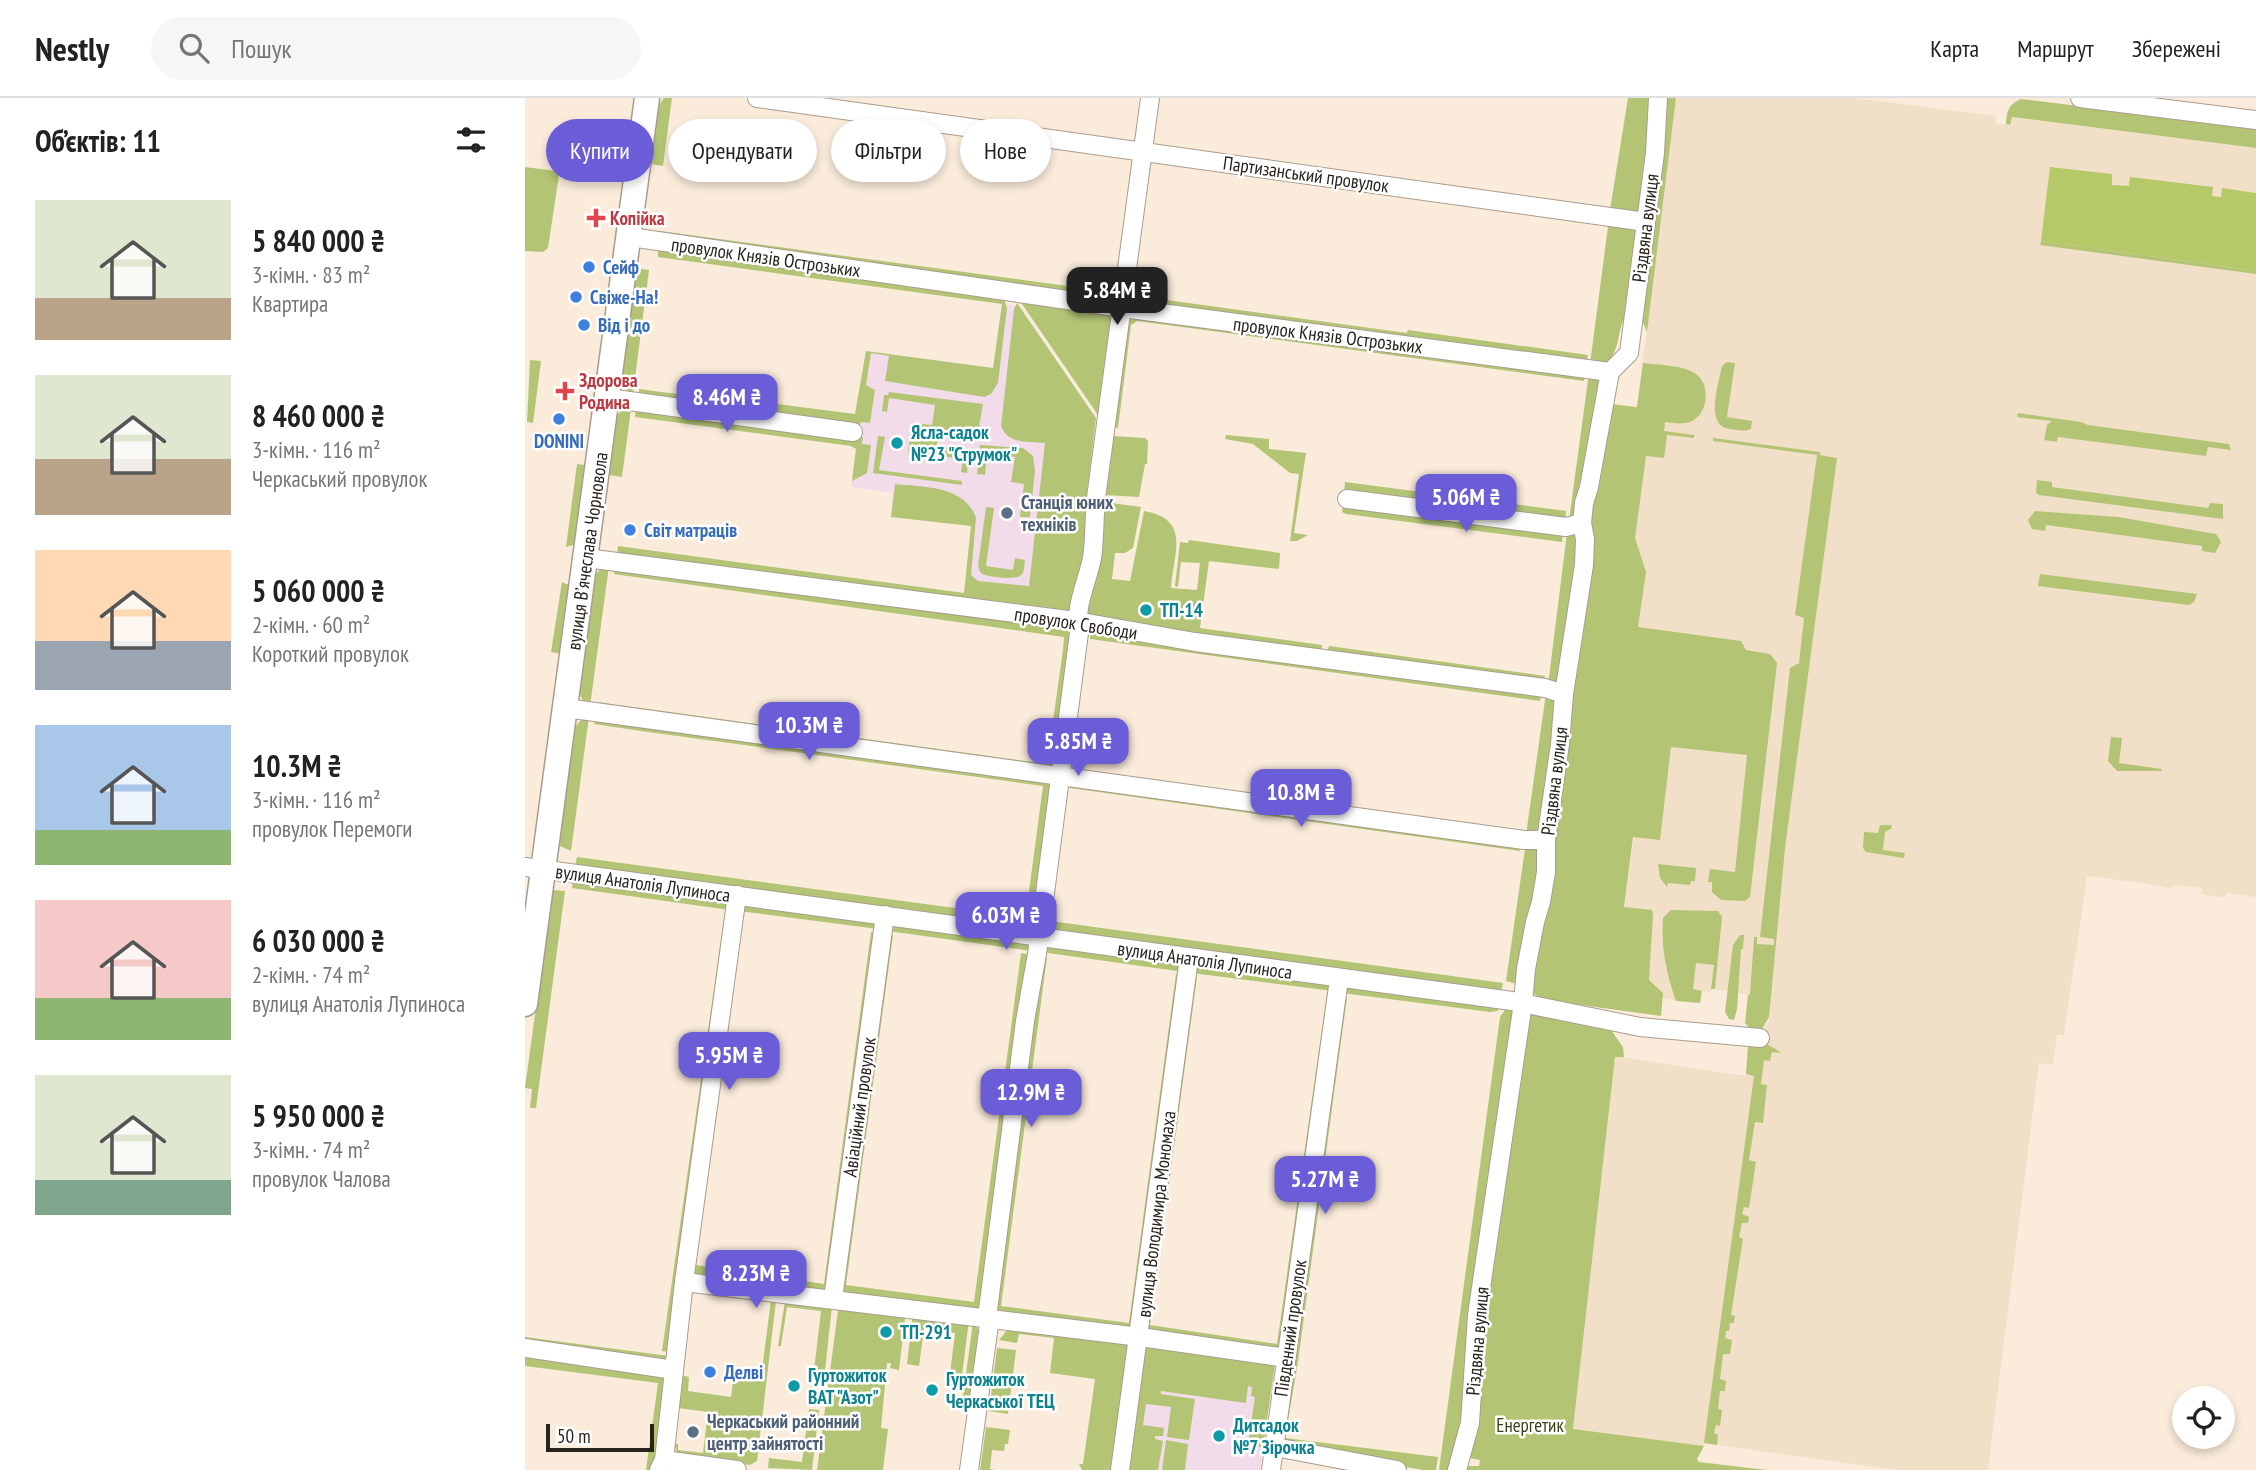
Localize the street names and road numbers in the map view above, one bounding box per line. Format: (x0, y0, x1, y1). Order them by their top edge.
street label: Партизанський провулок (1222, 150, 1391, 198)
street label: Різдвяна вулиця (1626, 172, 1664, 284)
street label: провулок Князів Острозьких (670, 232, 862, 282)
street label: провулок Князів Острозьких (1232, 311, 1424, 359)
street label: вулиця Вʼячеслава Чорновола (561, 450, 613, 652)
street label: провулок Свободи (1013, 601, 1139, 645)
street label: Різдвяна вулиця (1535, 725, 1573, 837)
street label: вулиця Анатолія Лупиноса (554, 859, 732, 907)
street label: вулиця Анатолія Лупиноса (1116, 936, 1294, 984)
street label: Авіаційний провулок (837, 1035, 881, 1178)
street label: вулиця Володимира Мономаха (1131, 1109, 1181, 1319)
street label: Південний провулок (1269, 1258, 1312, 1398)
street label: Різдвяна вулиця (1460, 1286, 1494, 1396)

